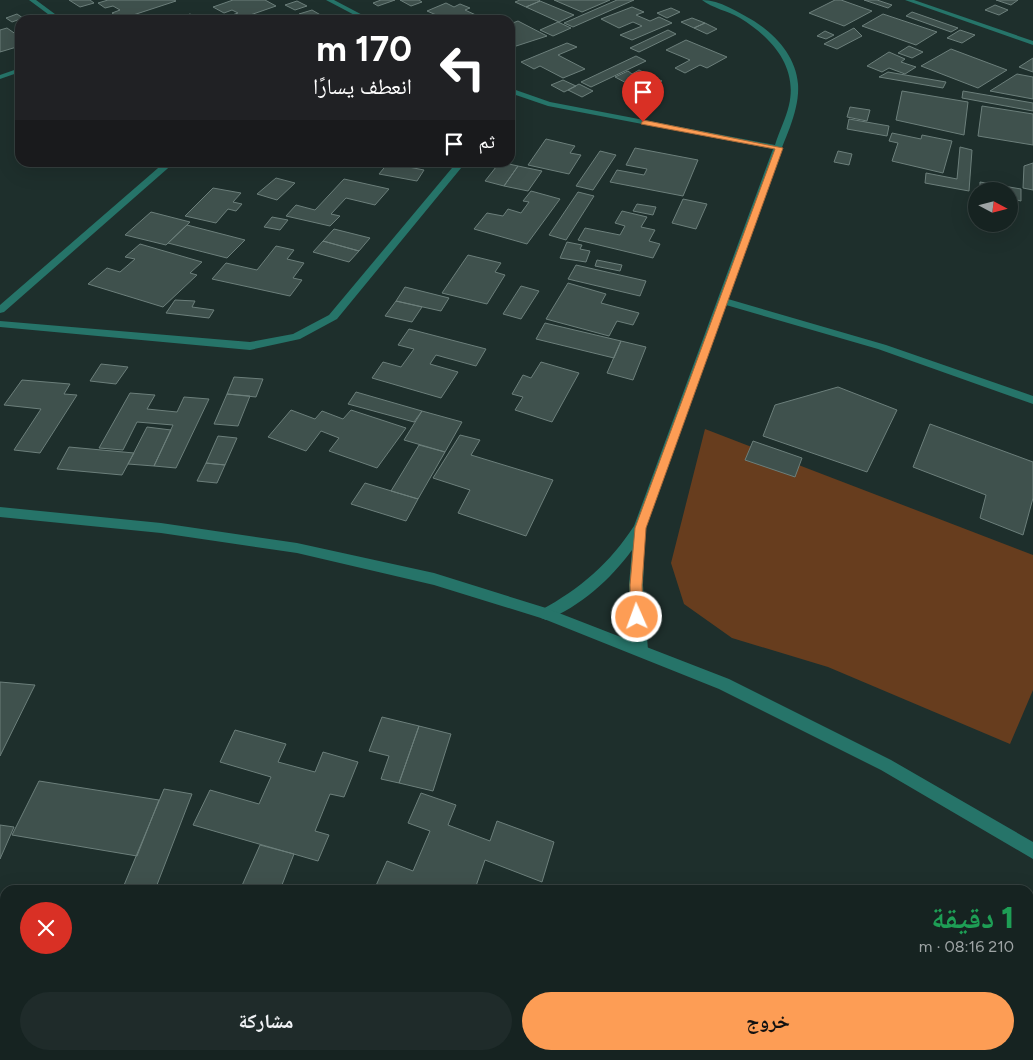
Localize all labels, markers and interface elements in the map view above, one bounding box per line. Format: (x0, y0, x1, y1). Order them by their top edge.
text: 170 m (316, 28, 412, 70)
icon: left (430, 35, 495, 100)
pin (622, 71, 664, 122)
text: انعطف يسارًا (313, 73, 412, 100)
icon: arrive (629, 78, 657, 106)
icon: arrive (440, 130, 468, 158)
text: ثم (478, 130, 495, 153)
north arrow (968, 182, 1018, 232)
map controls (968, 182, 1018, 232)
position arrow (610, 590, 662, 642)
text: 1 دقيقة (931, 899, 1014, 936)
button: close (20, 902, 72, 954)
text: 210 m · 08:16 (919, 937, 1014, 956)
button: مشاركة (20, 992, 512, 1050)
button: خروج (522, 992, 1014, 1050)

